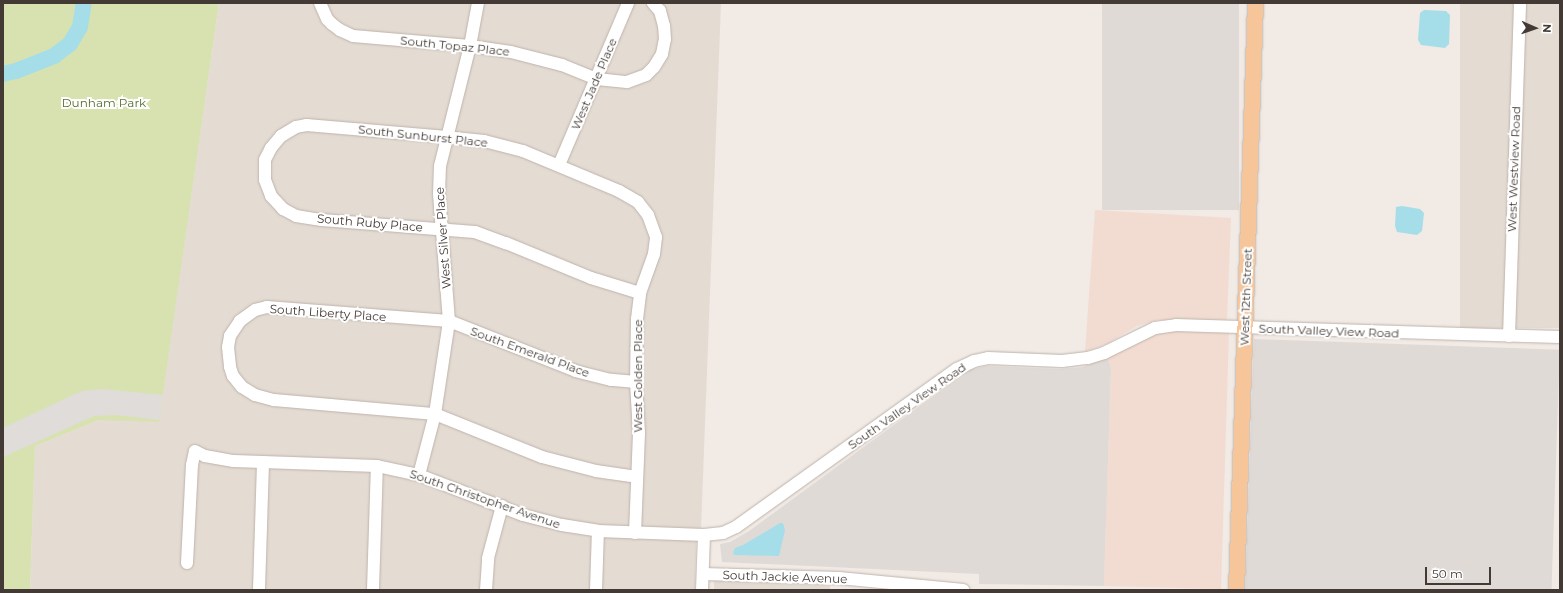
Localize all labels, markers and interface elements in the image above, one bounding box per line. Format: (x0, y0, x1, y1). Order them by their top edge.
north arrow (1515, 8, 1555, 48)
text: N (1540, 24, 1554, 33)
street label: South Topaz Place (399, 33, 511, 59)
street label: West Jade Place (568, 36, 620, 132)
park label: Dunham Park (62, 96, 146, 110)
street label: West Westview Road (1505, 106, 1523, 232)
street label: South Sunburst Place (357, 122, 489, 150)
street label: West Silver Place (432, 187, 454, 289)
street label: South Ruby Place (316, 211, 424, 235)
street label: West 12th Street (1237, 248, 1255, 346)
street label: South Liberty Place (269, 302, 387, 324)
street label: West Golden Place (631, 319, 645, 433)
street label: South Valley View Road (1258, 321, 1400, 341)
street label: South Emerald Place (468, 324, 592, 380)
street label: South Valley View Road (845, 360, 969, 452)
street label: South Christopher Avenue (408, 466, 562, 532)
scale bar (1427, 559, 1493, 585)
text: 50 m (1432, 566, 1463, 581)
street label: South Jackie Avenue (722, 568, 848, 586)

